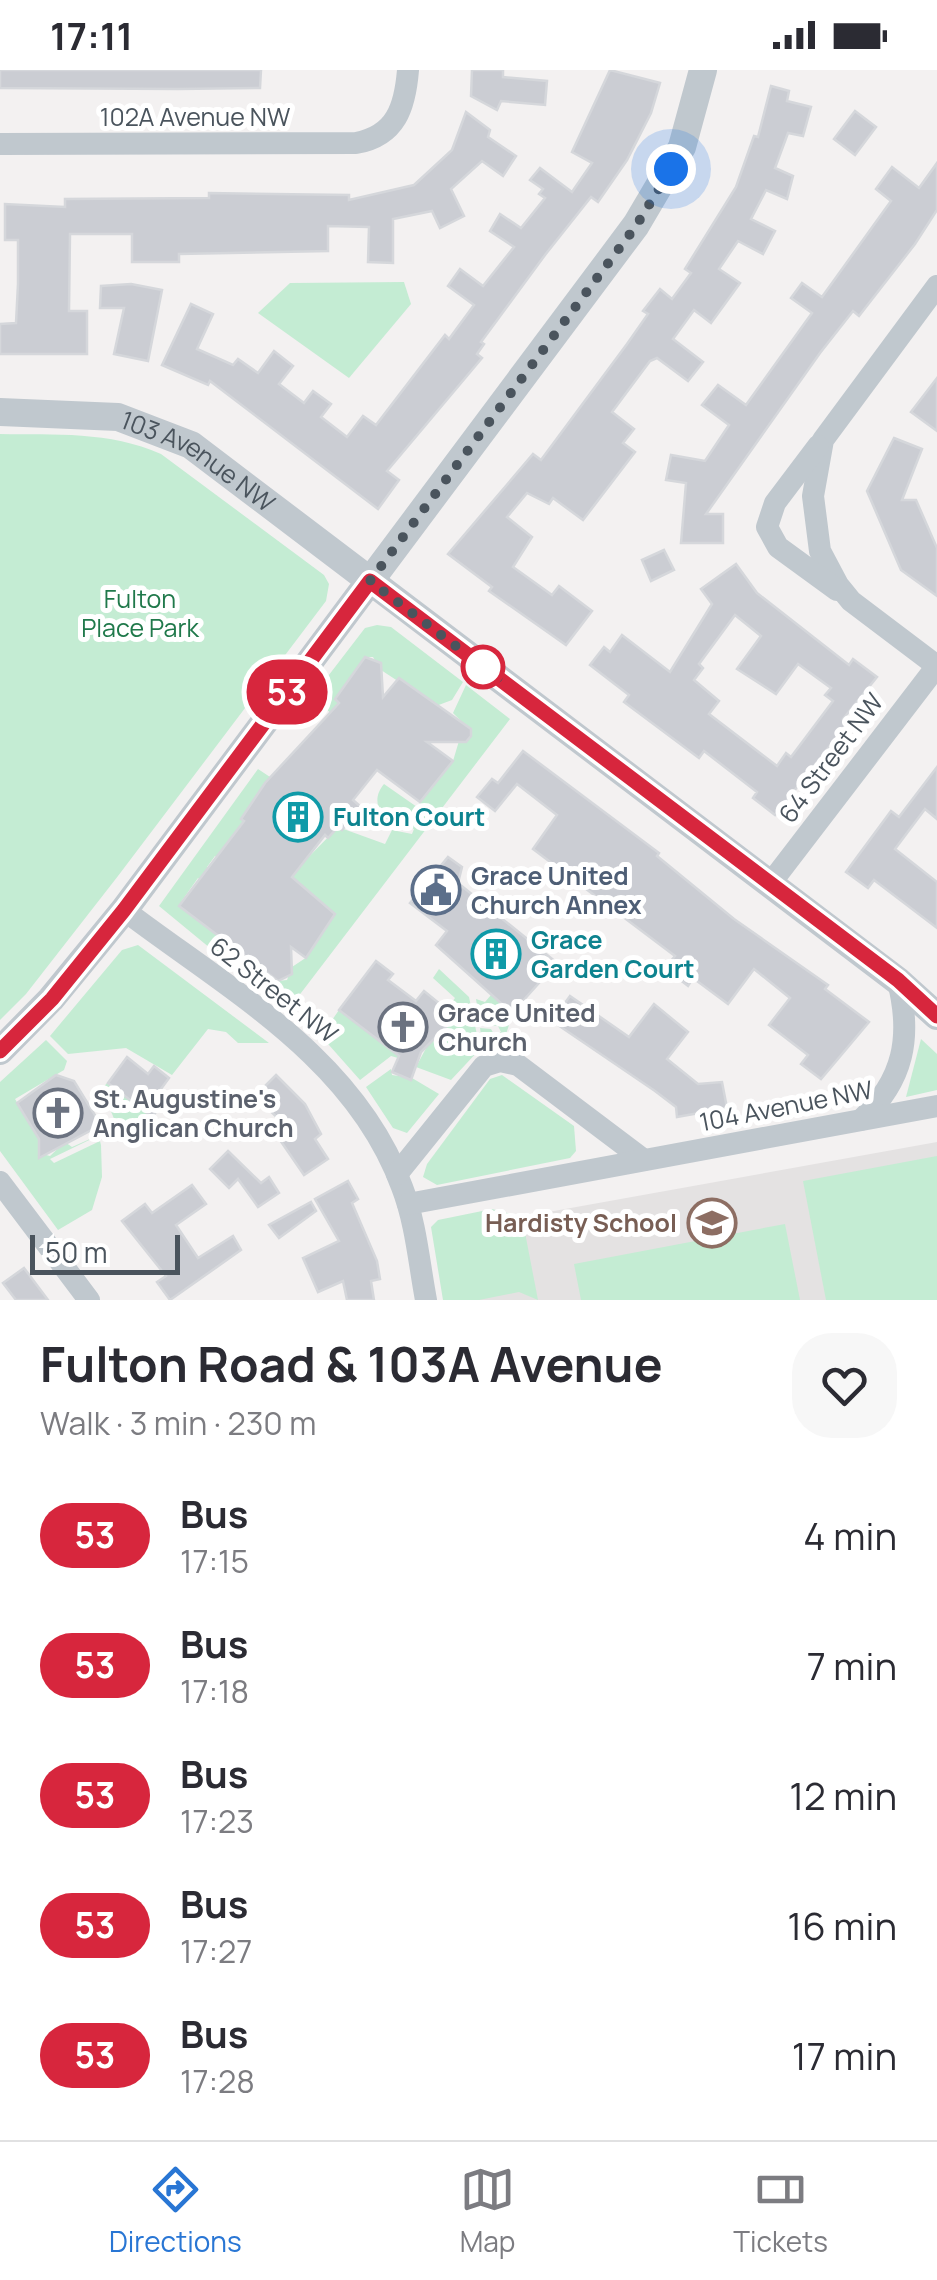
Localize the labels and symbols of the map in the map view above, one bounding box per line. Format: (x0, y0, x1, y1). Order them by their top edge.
street label: 102A Avenue NW (100, 99, 290, 134)
your location (646, 144, 696, 194)
street label: 103 Avenue NW (116, 402, 283, 520)
park label: Fulton Place Park (81, 581, 199, 645)
unlabelled marker (462, 646, 504, 688)
line badge: 53 (242, 660, 332, 724)
street label: 64 Street NW (770, 686, 891, 830)
building icon: Fulton Court (272, 791, 324, 843)
place label: Fulton Court (333, 799, 485, 834)
place label: Grace United Church Annex (471, 858, 642, 922)
public building icon: Grace United Church Annex (410, 864, 462, 916)
place label: Grace Garden Court (531, 922, 695, 986)
building icon: Grace Garden Court (470, 928, 522, 980)
street label: 62 Street NW (203, 929, 346, 1051)
place label: Grace United Church (438, 995, 596, 1059)
church icon: Grace United Church (377, 1001, 429, 1053)
street label: 104 Avenue NW (696, 1072, 876, 1139)
place label: St. Augustine's Anglican Church (93, 1081, 294, 1145)
church icon: St. Augustine's Anglican Church (32, 1087, 84, 1139)
school or university icon: Hardisty School (686, 1197, 738, 1249)
place label: Hardisty School (485, 1205, 677, 1240)
scale bar (30, 1230, 180, 1274)

